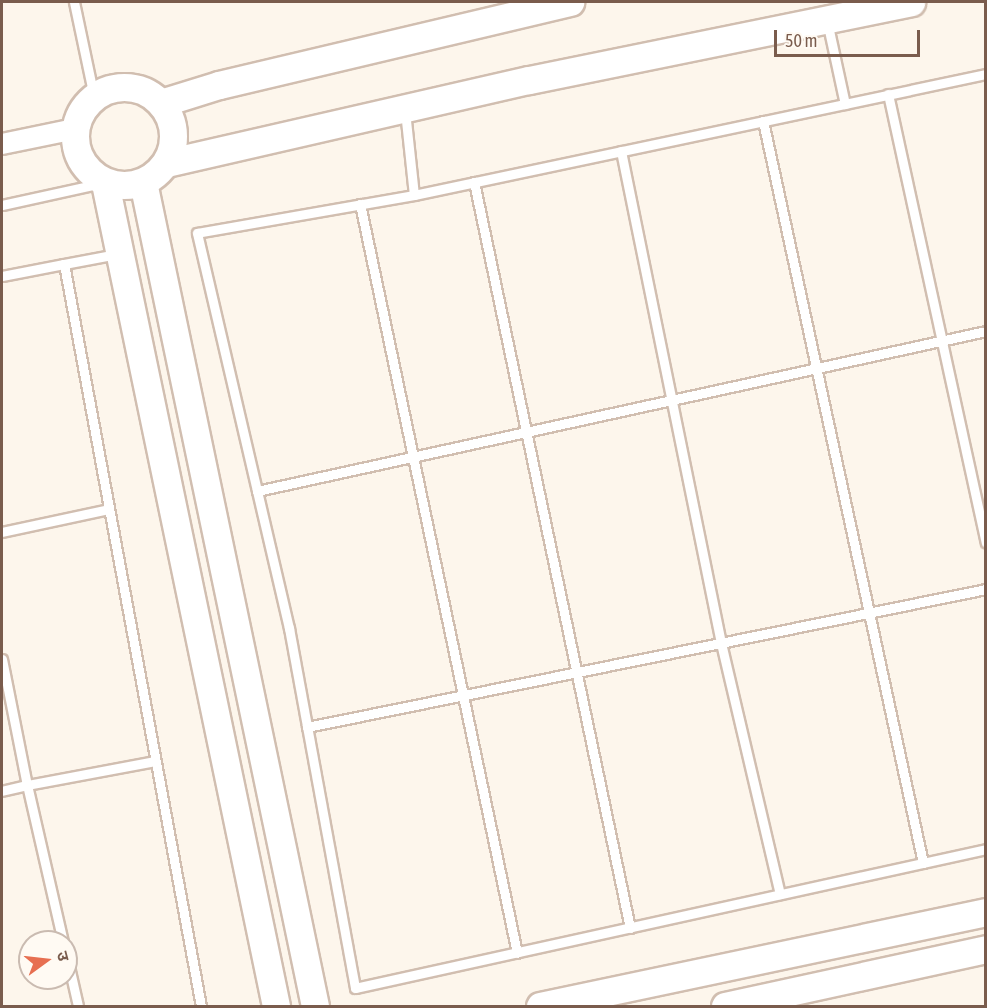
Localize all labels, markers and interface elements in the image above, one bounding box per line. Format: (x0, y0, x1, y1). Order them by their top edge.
scale bar (777, 18, 922, 56)
text: 50 m (785, 30, 817, 51)
north arrow (18, 930, 78, 990)
text: उ (54, 949, 73, 963)

